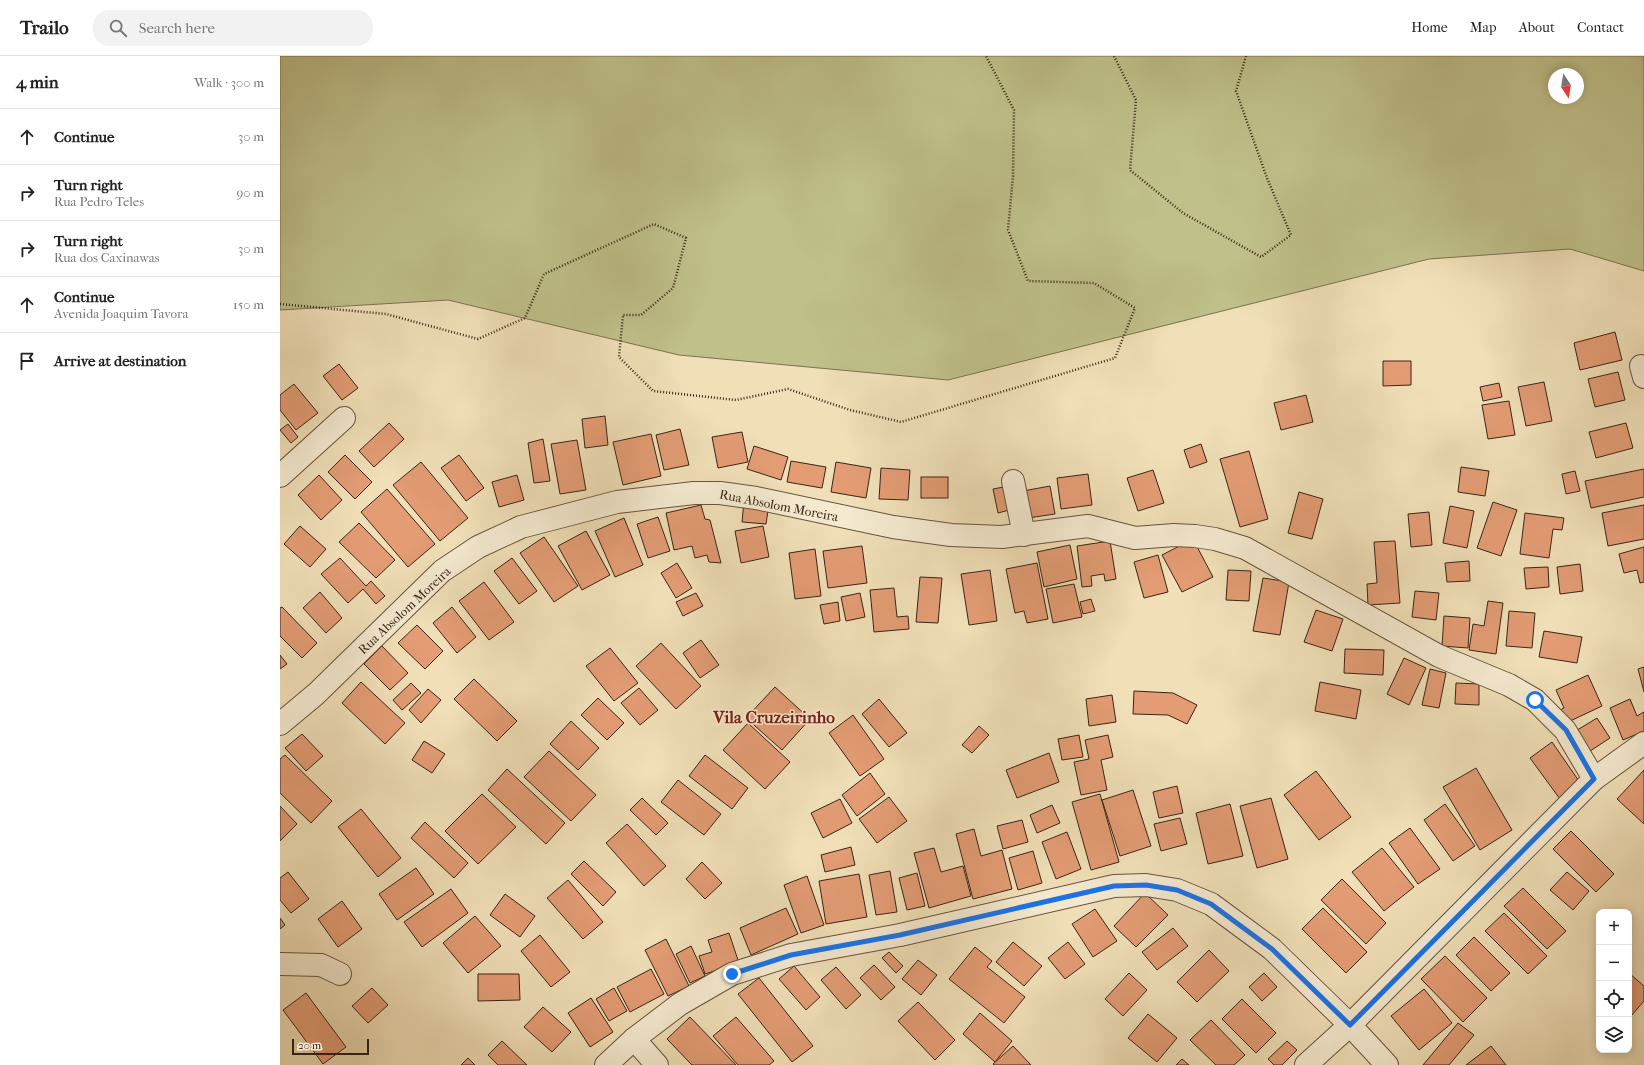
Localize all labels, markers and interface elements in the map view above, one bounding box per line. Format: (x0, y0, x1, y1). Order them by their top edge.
search box (93, 10, 373, 46)
text: Trailo (20, 17, 69, 39)
icon: search (107, 17, 129, 39)
text: Search here (139, 19, 215, 37)
text: Home (1411, 19, 1448, 36)
text: Map (1470, 19, 1497, 36)
text: About (1519, 19, 1555, 36)
text: Contact (1577, 19, 1624, 36)
north arrow (1548, 68, 1584, 104)
text: 4 min (16, 72, 59, 92)
text: Walk · 300 m (194, 75, 264, 90)
icon: ahead (16, 126, 38, 148)
text: Continue (54, 128, 114, 146)
text: 30 m (238, 129, 264, 144)
text: Turn right (54, 176, 123, 194)
icon: right (16, 182, 38, 204)
text: 90 m (236, 185, 264, 200)
text: Rua Pedro Teles (54, 194, 144, 209)
text: Turn right (54, 232, 123, 250)
icon: right (16, 238, 38, 260)
text: 30 m (238, 241, 264, 256)
text: Rua dos Caxinawas (54, 250, 160, 265)
text: Continue (54, 288, 114, 306)
icon: ahead (16, 294, 38, 316)
text: 150 m (233, 297, 264, 312)
text: Avenida Joaquim Tavora (54, 306, 188, 321)
icon: arrive (16, 350, 38, 372)
text: Arrive at destination (54, 352, 186, 370)
street label: Rua Absolom Moreira (718, 487, 841, 525)
street label: Rua Absolom Moreira (355, 563, 454, 657)
route start (1526, 691, 1544, 709)
district label: Vila Cruzeirinho (712, 707, 835, 727)
map controls (1596, 909, 1632, 1053)
button: + (1596, 909, 1632, 945)
button: − (1596, 945, 1632, 981)
route end (723, 965, 741, 983)
button: locate (1596, 981, 1632, 1017)
button: layers (1596, 1017, 1632, 1053)
scale bar (292, 1037, 369, 1056)
text: 20 m (298, 1039, 321, 1052)

